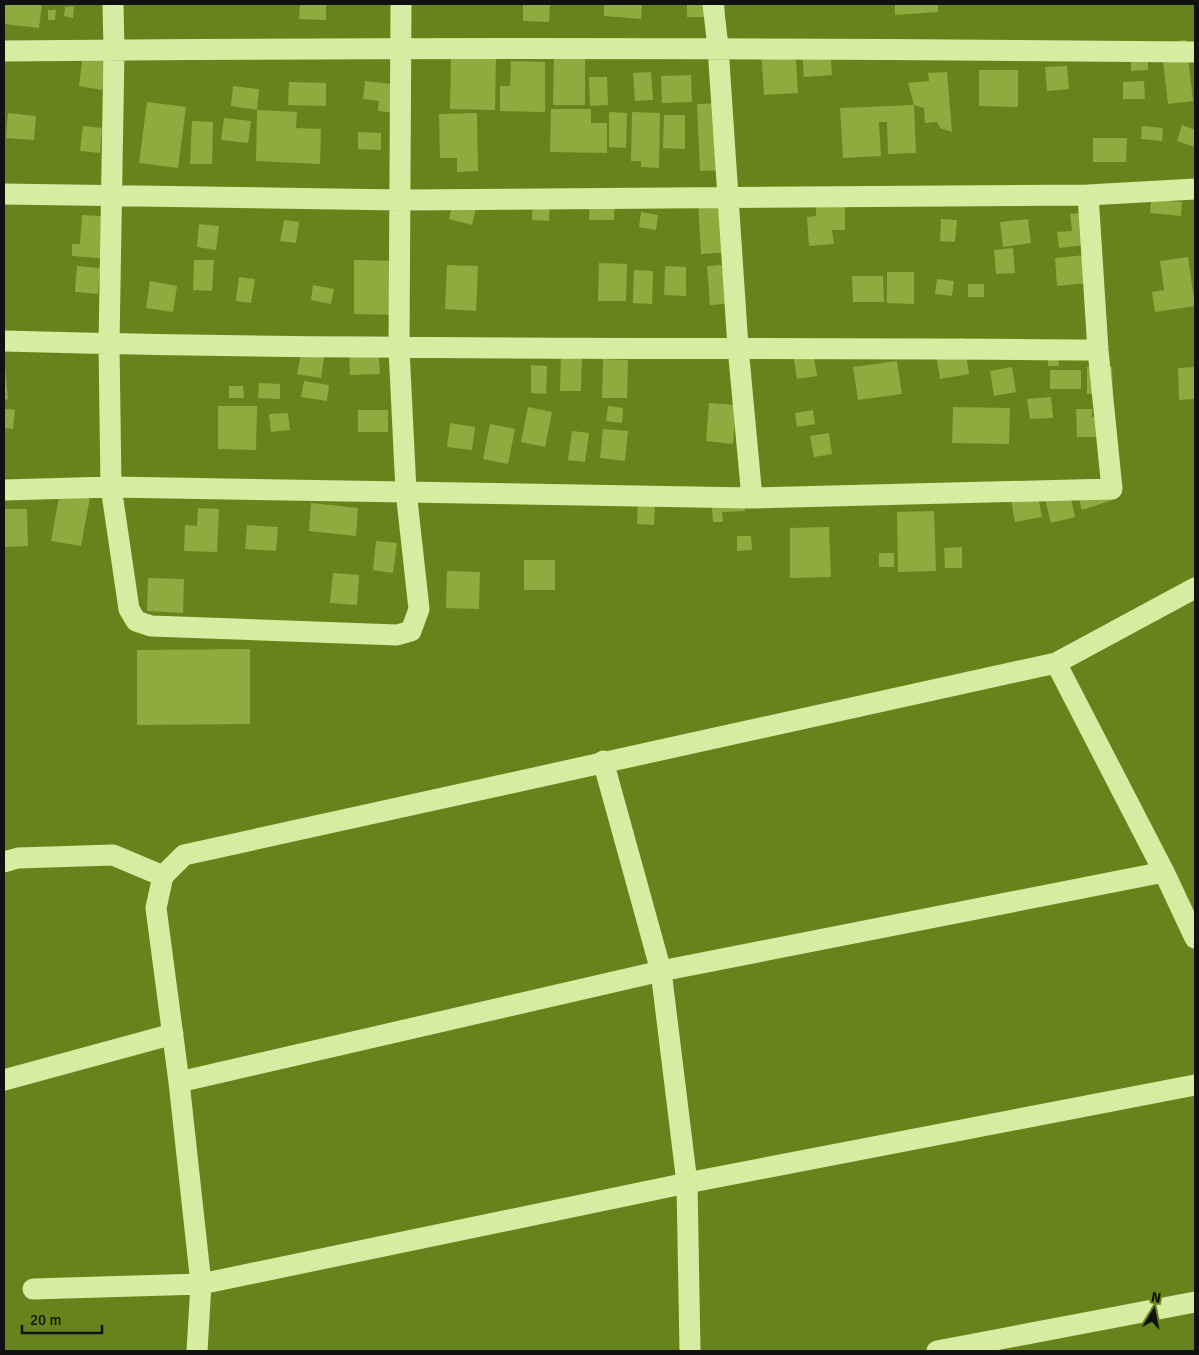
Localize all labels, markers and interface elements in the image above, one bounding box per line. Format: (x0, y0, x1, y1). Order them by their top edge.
north arrow (1129, 1285, 1179, 1335)
text: N (1150, 1288, 1162, 1307)
scale bar (22, 1302, 102, 1334)
text: 20 m (30, 1311, 61, 1329)

